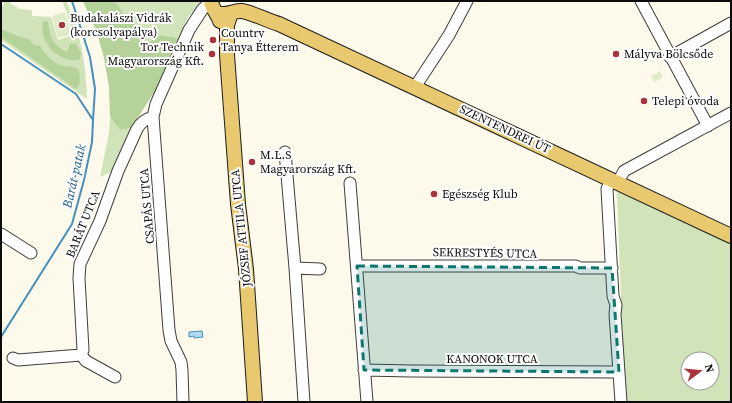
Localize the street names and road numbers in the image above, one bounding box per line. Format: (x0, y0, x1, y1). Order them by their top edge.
street label: SZENTENDREI ÚT (457, 101, 554, 157)
street label: CSAPÁS UTCA (136, 168, 158, 244)
street label: JÓZSEF ATTILA UTCA (227, 168, 255, 288)
street label: BARÁT UTCA (62, 188, 104, 260)
street label: SEKRESTYÉS UTCA (433, 244, 537, 262)
street label: KANONOK UTCA (446, 351, 538, 367)

